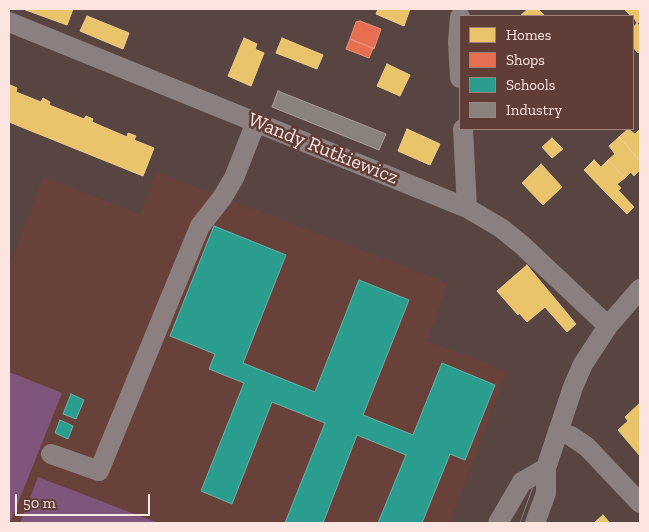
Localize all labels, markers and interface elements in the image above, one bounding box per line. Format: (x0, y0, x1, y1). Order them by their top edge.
legend (459, 15, 634, 130)
text: Homes (506, 26, 551, 44)
text: Shops (506, 51, 545, 69)
text: Schools (506, 76, 555, 94)
text: Industry (506, 101, 562, 119)
street label: Wandy Rutkiewicz (244, 108, 402, 190)
scale bar (18, 484, 152, 516)
text: 50 m (23, 494, 56, 512)

